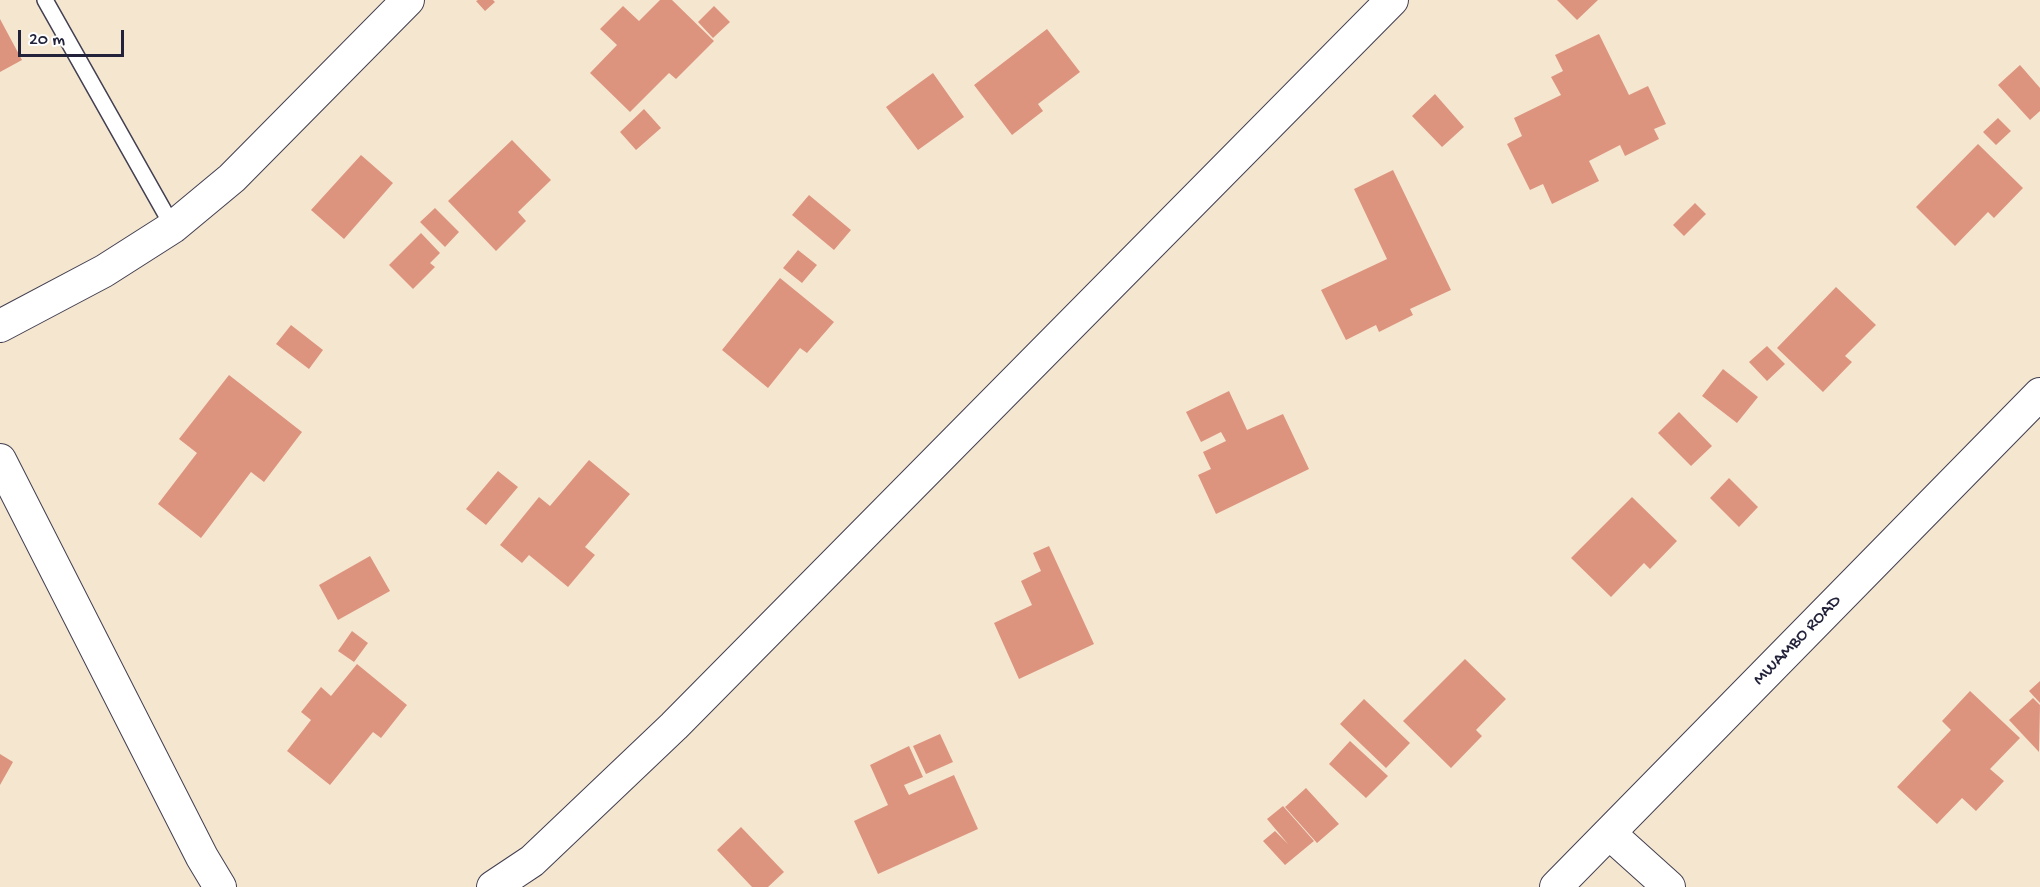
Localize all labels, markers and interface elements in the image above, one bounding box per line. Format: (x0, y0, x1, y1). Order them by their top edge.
scale bar (21, 18, 128, 56)
text: 20 m (29, 30, 65, 51)
street label: MWAMBO ROAD (1749, 591, 1847, 691)

